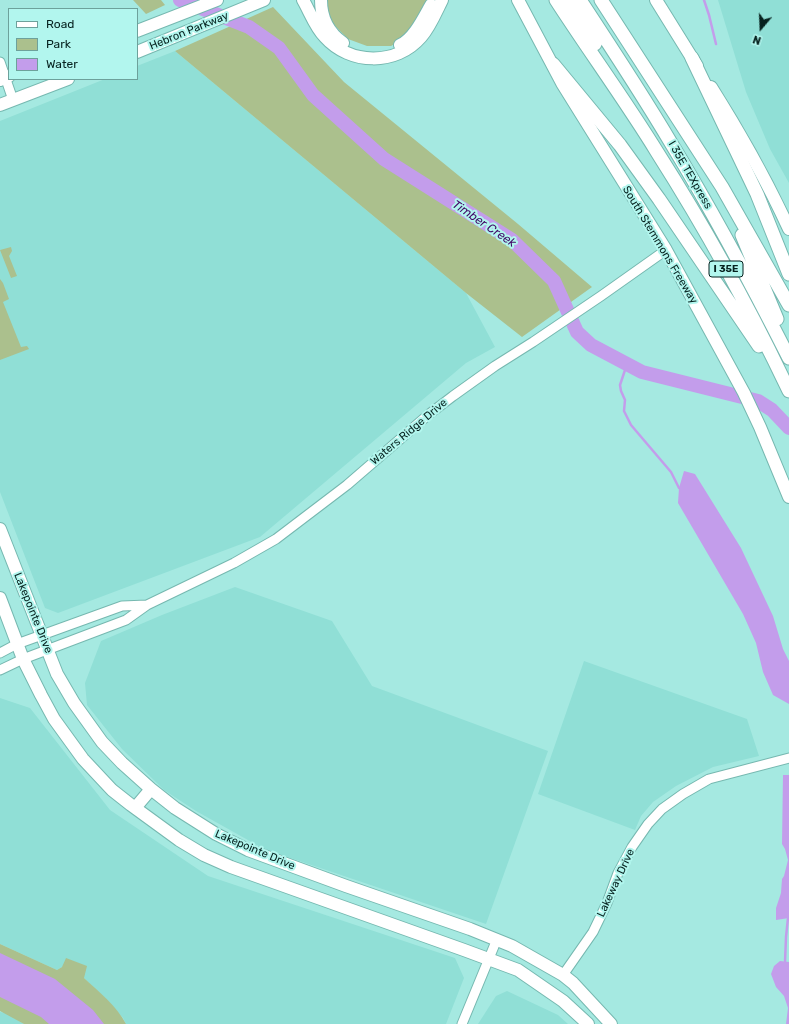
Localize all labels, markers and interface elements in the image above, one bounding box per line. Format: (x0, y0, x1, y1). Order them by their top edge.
legend (8, 8, 138, 80)
north arrow (741, 8, 781, 48)
street label: Hebron Parkway (148, 9, 230, 53)
text: Road (46, 17, 74, 31)
text: N (751, 32, 763, 47)
text: Park (46, 37, 71, 51)
text: Water (46, 57, 78, 71)
street label: I 35E TEXpress (665, 139, 715, 211)
street label: South Stemmons Freeway (620, 184, 700, 306)
water label: Timber Creek (449, 197, 519, 251)
road number: I 35E (709, 261, 743, 277)
street label: Waters Ridge Drive (368, 396, 450, 468)
street label: Lakepointe Drive (11, 571, 55, 655)
street label: Lakepointe Drive (213, 827, 297, 873)
street label: Lakeway Drive (594, 847, 638, 919)

